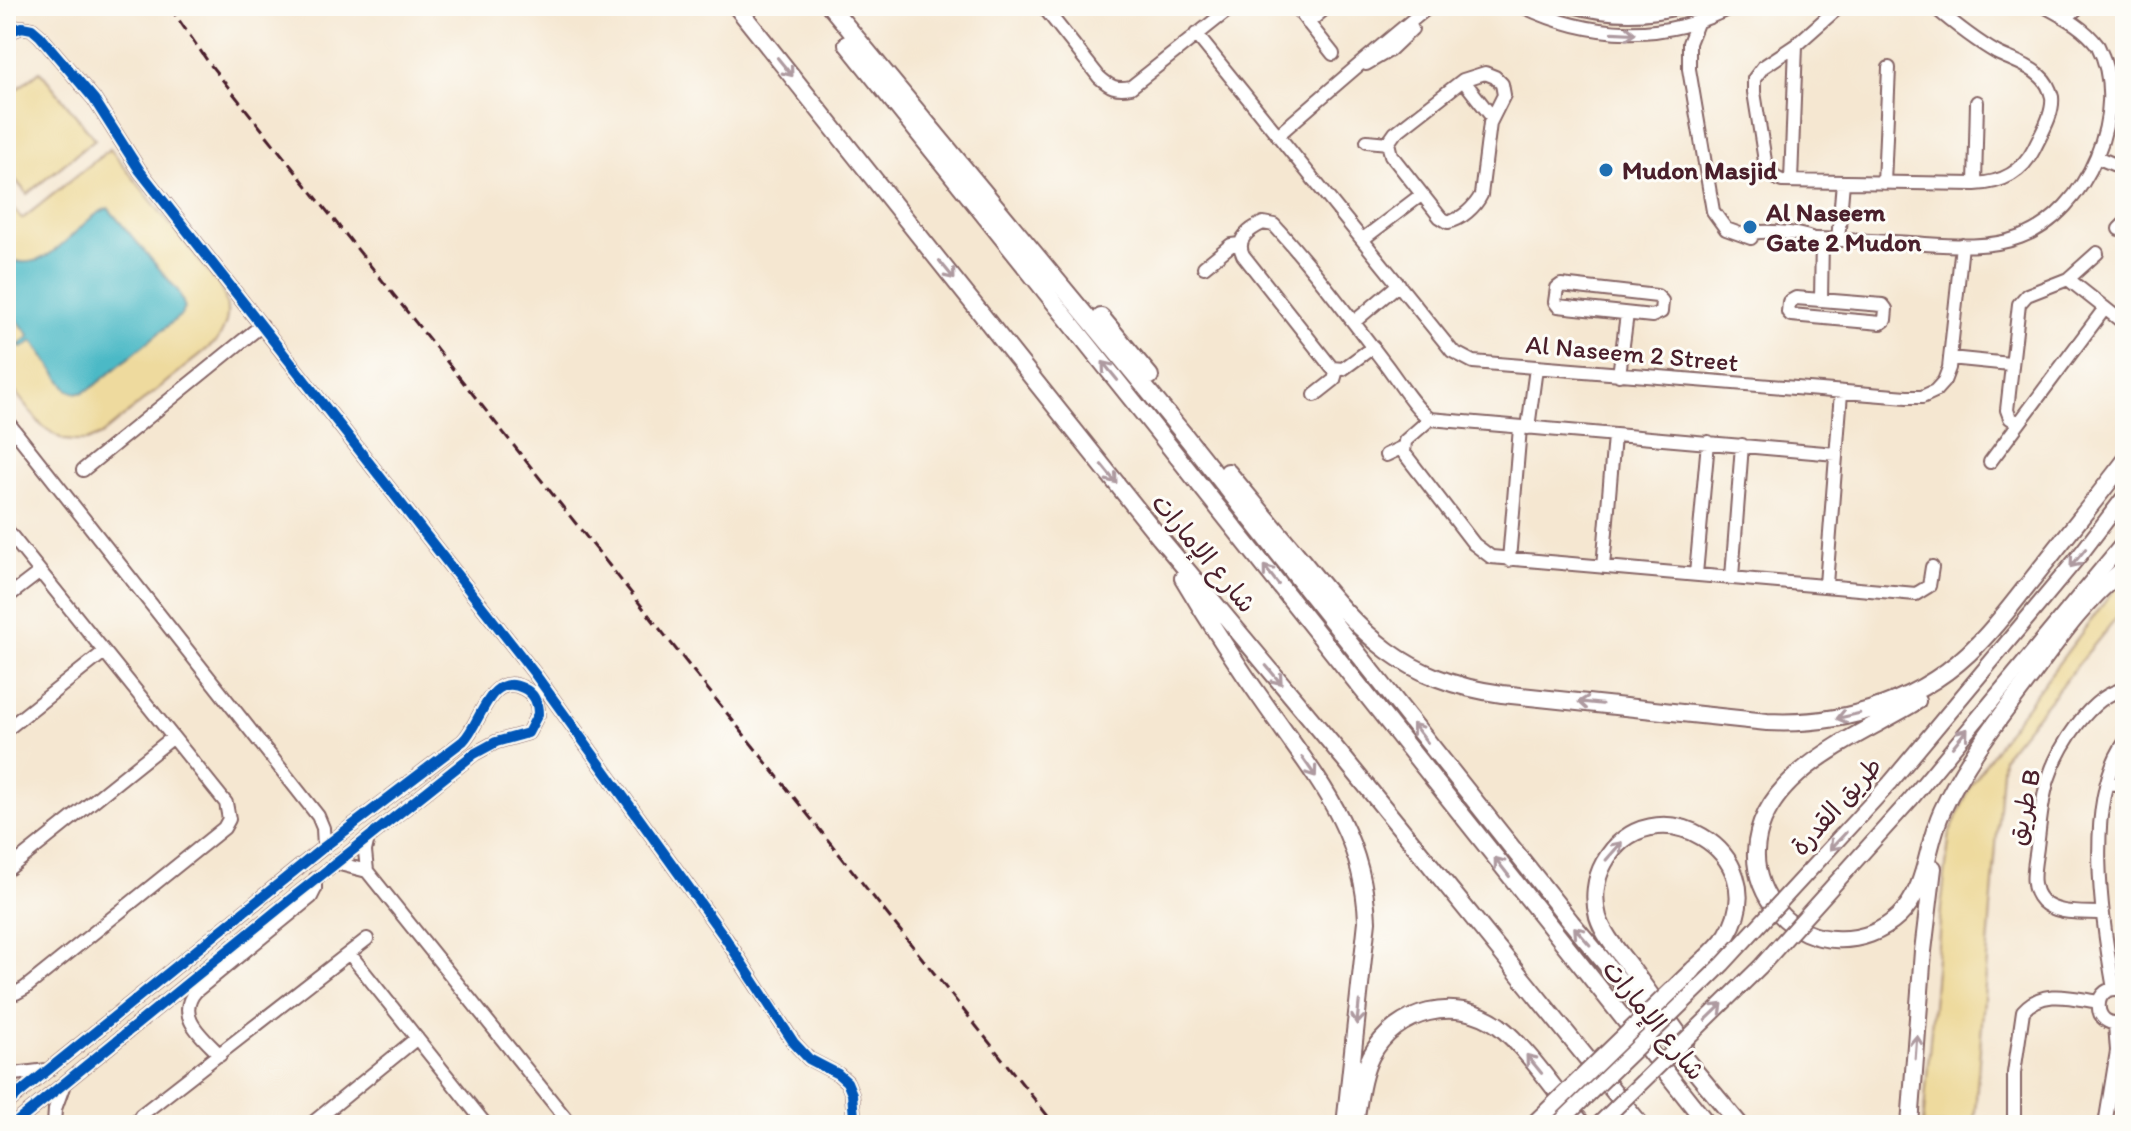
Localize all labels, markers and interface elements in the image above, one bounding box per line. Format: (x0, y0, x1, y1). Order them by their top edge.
one-way arrow (1610, 25, 1637, 40)
one-way arrow (776, 56, 794, 77)
place label: Mudon Masjid (1622, 154, 1778, 186)
marker: Mudon Masjid (1597, 161, 1615, 179)
place label: Al Naseem Gate 2 Mudon (1765, 196, 1921, 258)
marker: Al Naseem Gate 2 Mudon (1741, 218, 1759, 236)
one-way arrow (937, 260, 955, 281)
street label: Al Naseem 2 Street (1524, 328, 1740, 378)
one-way arrow (1101, 361, 1119, 382)
one-way arrow (1100, 463, 1117, 484)
street label: شارع الإمارات (1143, 487, 1263, 620)
one-way arrow (2069, 547, 2087, 568)
one-way arrow (1263, 565, 1280, 586)
one-way arrow (1265, 664, 1283, 684)
one-way arrow (1577, 696, 1603, 711)
one-way arrow (1836, 709, 1861, 724)
one-way arrow (1412, 723, 1429, 744)
one-way arrow (1951, 728, 1969, 749)
street label: طريق القدرة (1783, 750, 1889, 862)
one-way arrow (1301, 756, 1317, 778)
street label: طريق B (2000, 766, 2048, 848)
one-way arrow (1830, 830, 1848, 850)
one-way arrow (1605, 842, 1623, 862)
one-way arrow (1493, 857, 1511, 878)
one-way arrow (1574, 926, 1592, 946)
street label: شارع الإمارات (1594, 953, 1712, 1088)
one-way arrow (1350, 999, 1365, 1026)
one-way arrow (1704, 1002, 1724, 1021)
one-way arrow (1909, 1034, 1924, 1061)
one-way arrow (1525, 1054, 1543, 1075)

